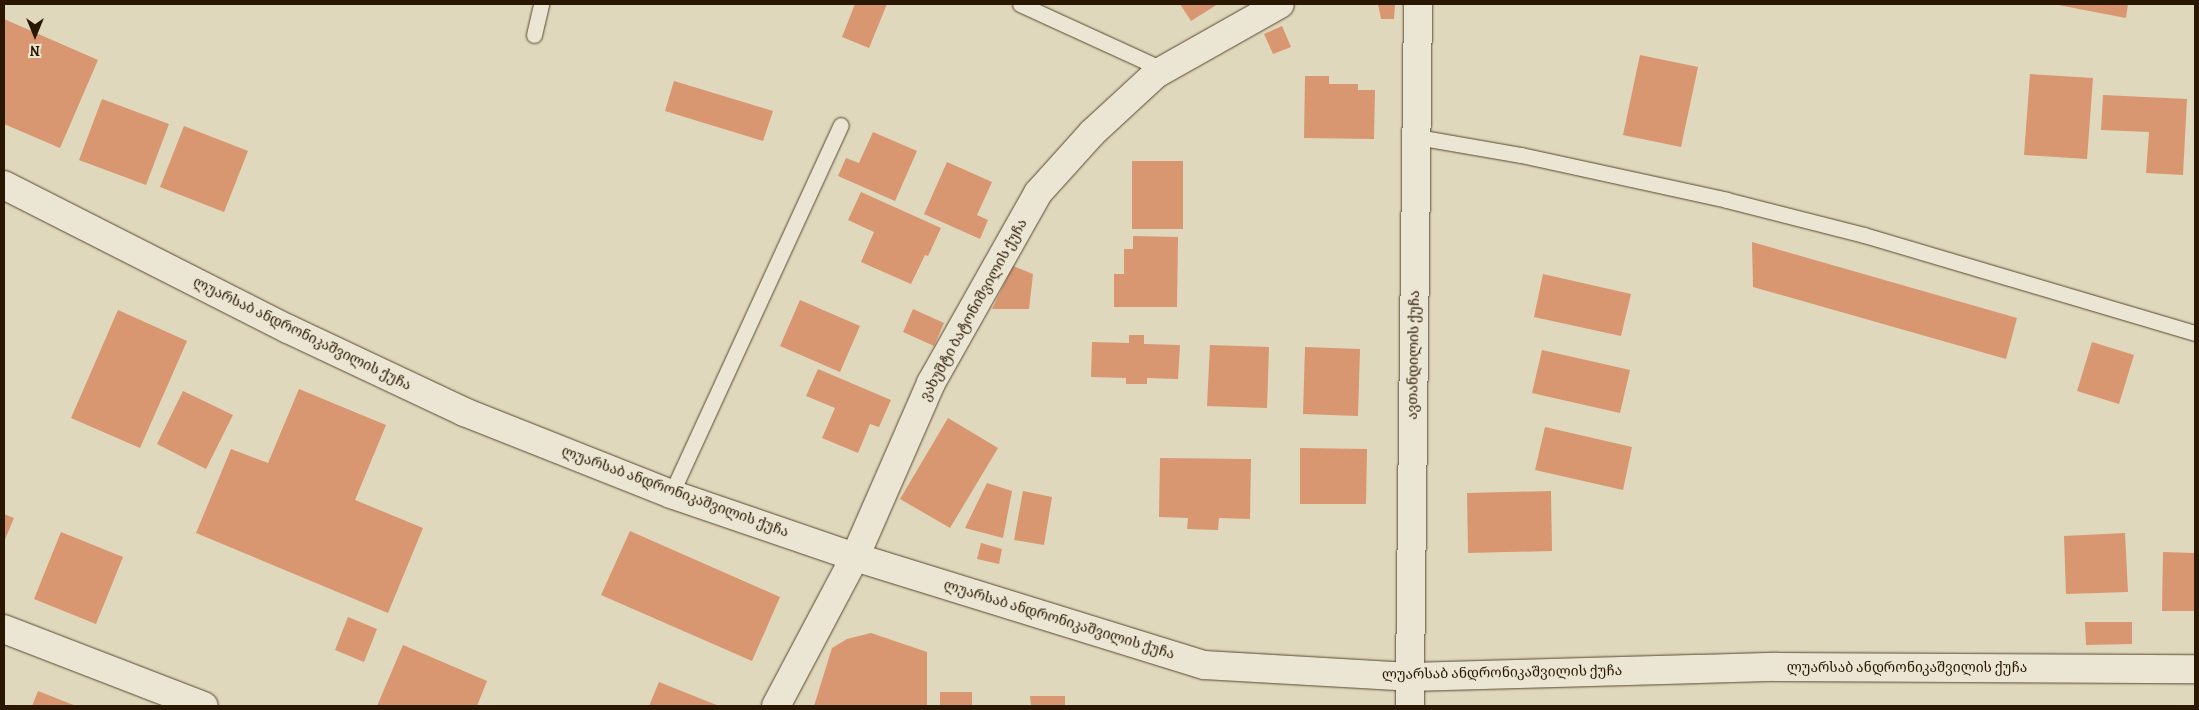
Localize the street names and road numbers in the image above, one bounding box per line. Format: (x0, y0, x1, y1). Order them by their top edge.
street label: ვახუშტი ბატონიშვილის ქუჩა (917, 216, 1031, 404)
street label: ლუარსაბ ანდრონიკაშვილის ქუჩა (190, 274, 414, 394)
street label: ავთანდილის ქუჩა (1404, 290, 1424, 420)
street label: ლუარსაბ ანდრონიკაშვილის ქუჩა (559, 443, 791, 541)
street label: ლუარსაბ ანდრონიკაშვილის ქუჩა (942, 577, 1176, 663)
street label: ლუარსაბ ანდრონიკაშვილის ქუჩა (1787, 660, 2027, 676)
street label: ლუარსაბ ანდრონიკაშვილის ქუჩა (1382, 663, 1622, 683)

